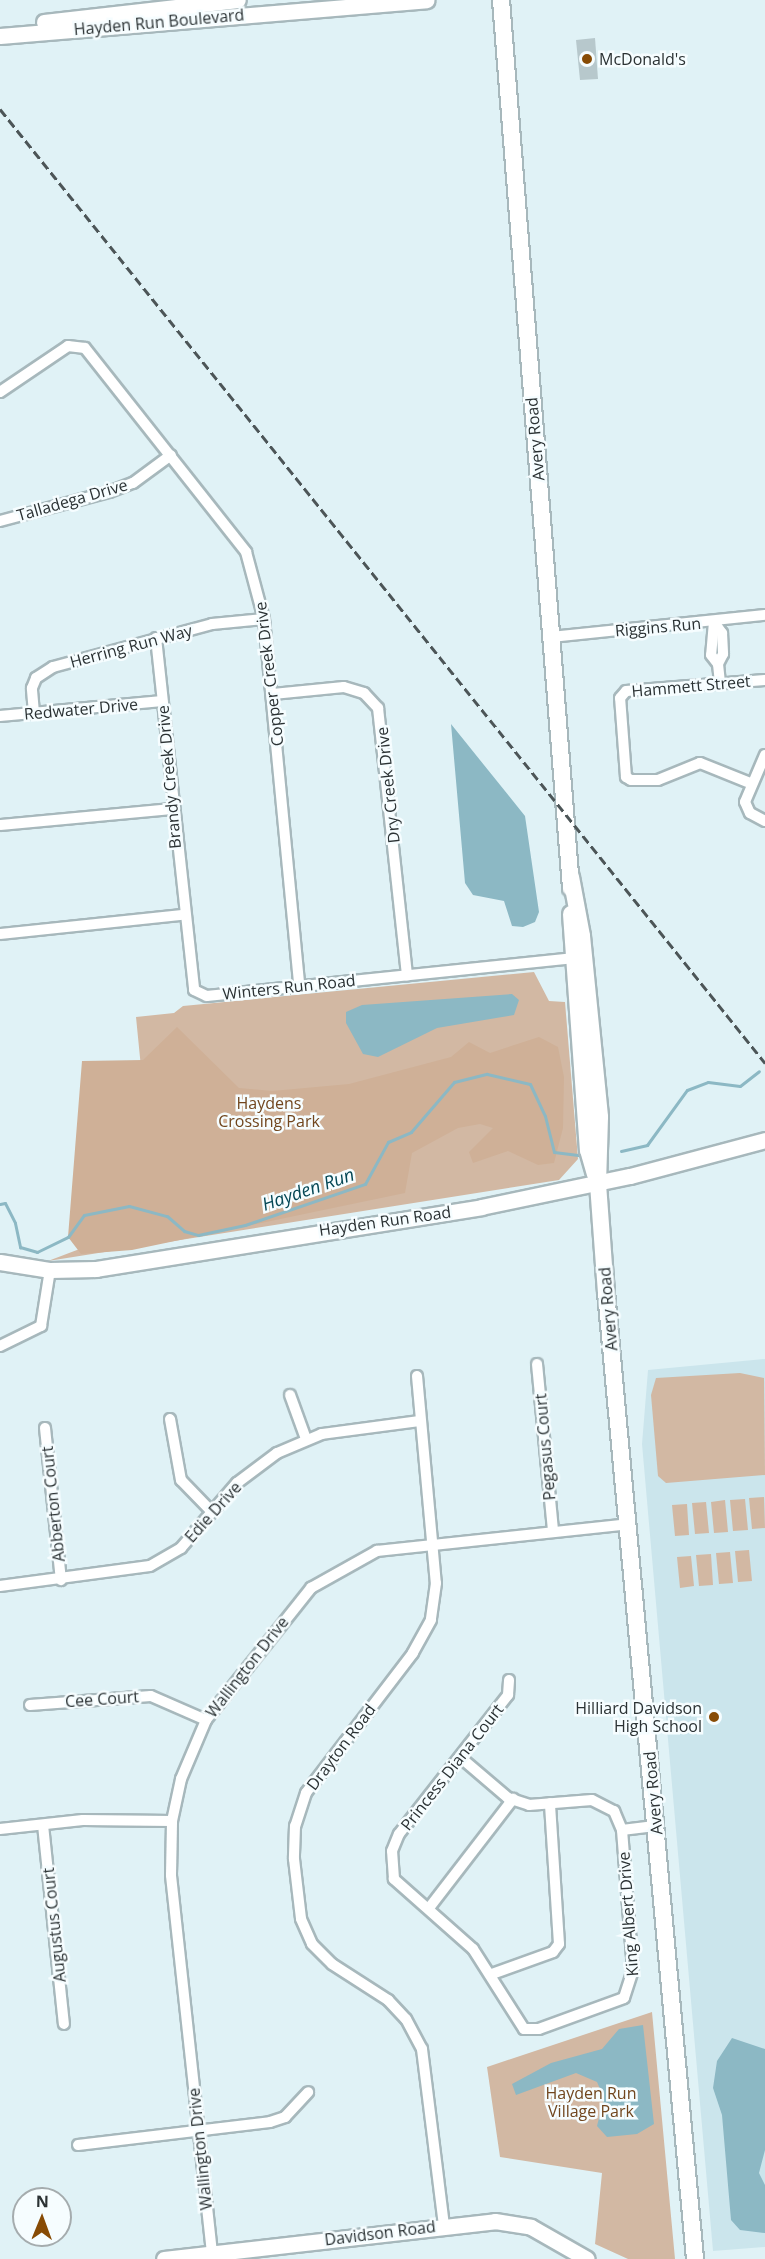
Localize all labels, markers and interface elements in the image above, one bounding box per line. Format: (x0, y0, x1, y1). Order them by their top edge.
street label: Hayden Run Boulevard (73, 5, 245, 39)
place label: McDonald's (599, 49, 686, 69)
marker: McDonald's (580, 52, 594, 66)
street label: Avery Road (522, 396, 548, 482)
street label: Talladega Drive (14, 475, 130, 525)
street label: Copper Creek Drive (251, 601, 287, 747)
street label: Riggins Run (614, 614, 702, 640)
street label: Herring Run Way (68, 620, 194, 672)
street label: Hammett Street (631, 671, 751, 701)
street label: Redwater Drive (23, 694, 139, 724)
street label: Brandy Creek Drive (153, 705, 185, 849)
street label: Dry Creek Drive (372, 726, 404, 844)
street label: Winters Run Road (222, 970, 356, 1004)
park label: Haydens Crossing Park (218, 1093, 320, 1131)
water label: Hayden Run (259, 1163, 357, 1215)
street label: Hayden Run Road (318, 1202, 452, 1240)
street label: Avery Road (595, 1266, 621, 1352)
street label: Pegasus Court (531, 1393, 559, 1501)
street label: Abberton Court (37, 1445, 69, 1563)
street label: Edie Drive (181, 1478, 245, 1546)
street label: Wallington Drive (202, 1613, 292, 1721)
street label: Cee Court (64, 1687, 140, 1711)
place label: Hilliard Davidson High School (575, 1698, 702, 1736)
street label: Drayton Road (302, 1700, 380, 1794)
street label: Princess Diana Court (397, 1700, 507, 1834)
marker: Hilliard Davidson High School (707, 1710, 721, 1724)
street label: Avery Road (640, 1750, 666, 1836)
street label: King Albert Drive (614, 1851, 642, 1977)
street label: Augustus Court (38, 1867, 70, 1983)
park label: Hayden Run Village Park (546, 2083, 636, 2121)
street label: Wallington Drive (184, 2087, 216, 2211)
north arrow (12, 2187, 72, 2247)
text: N (36, 2190, 49, 2212)
street label: Davidson Road (323, 2217, 437, 2249)

